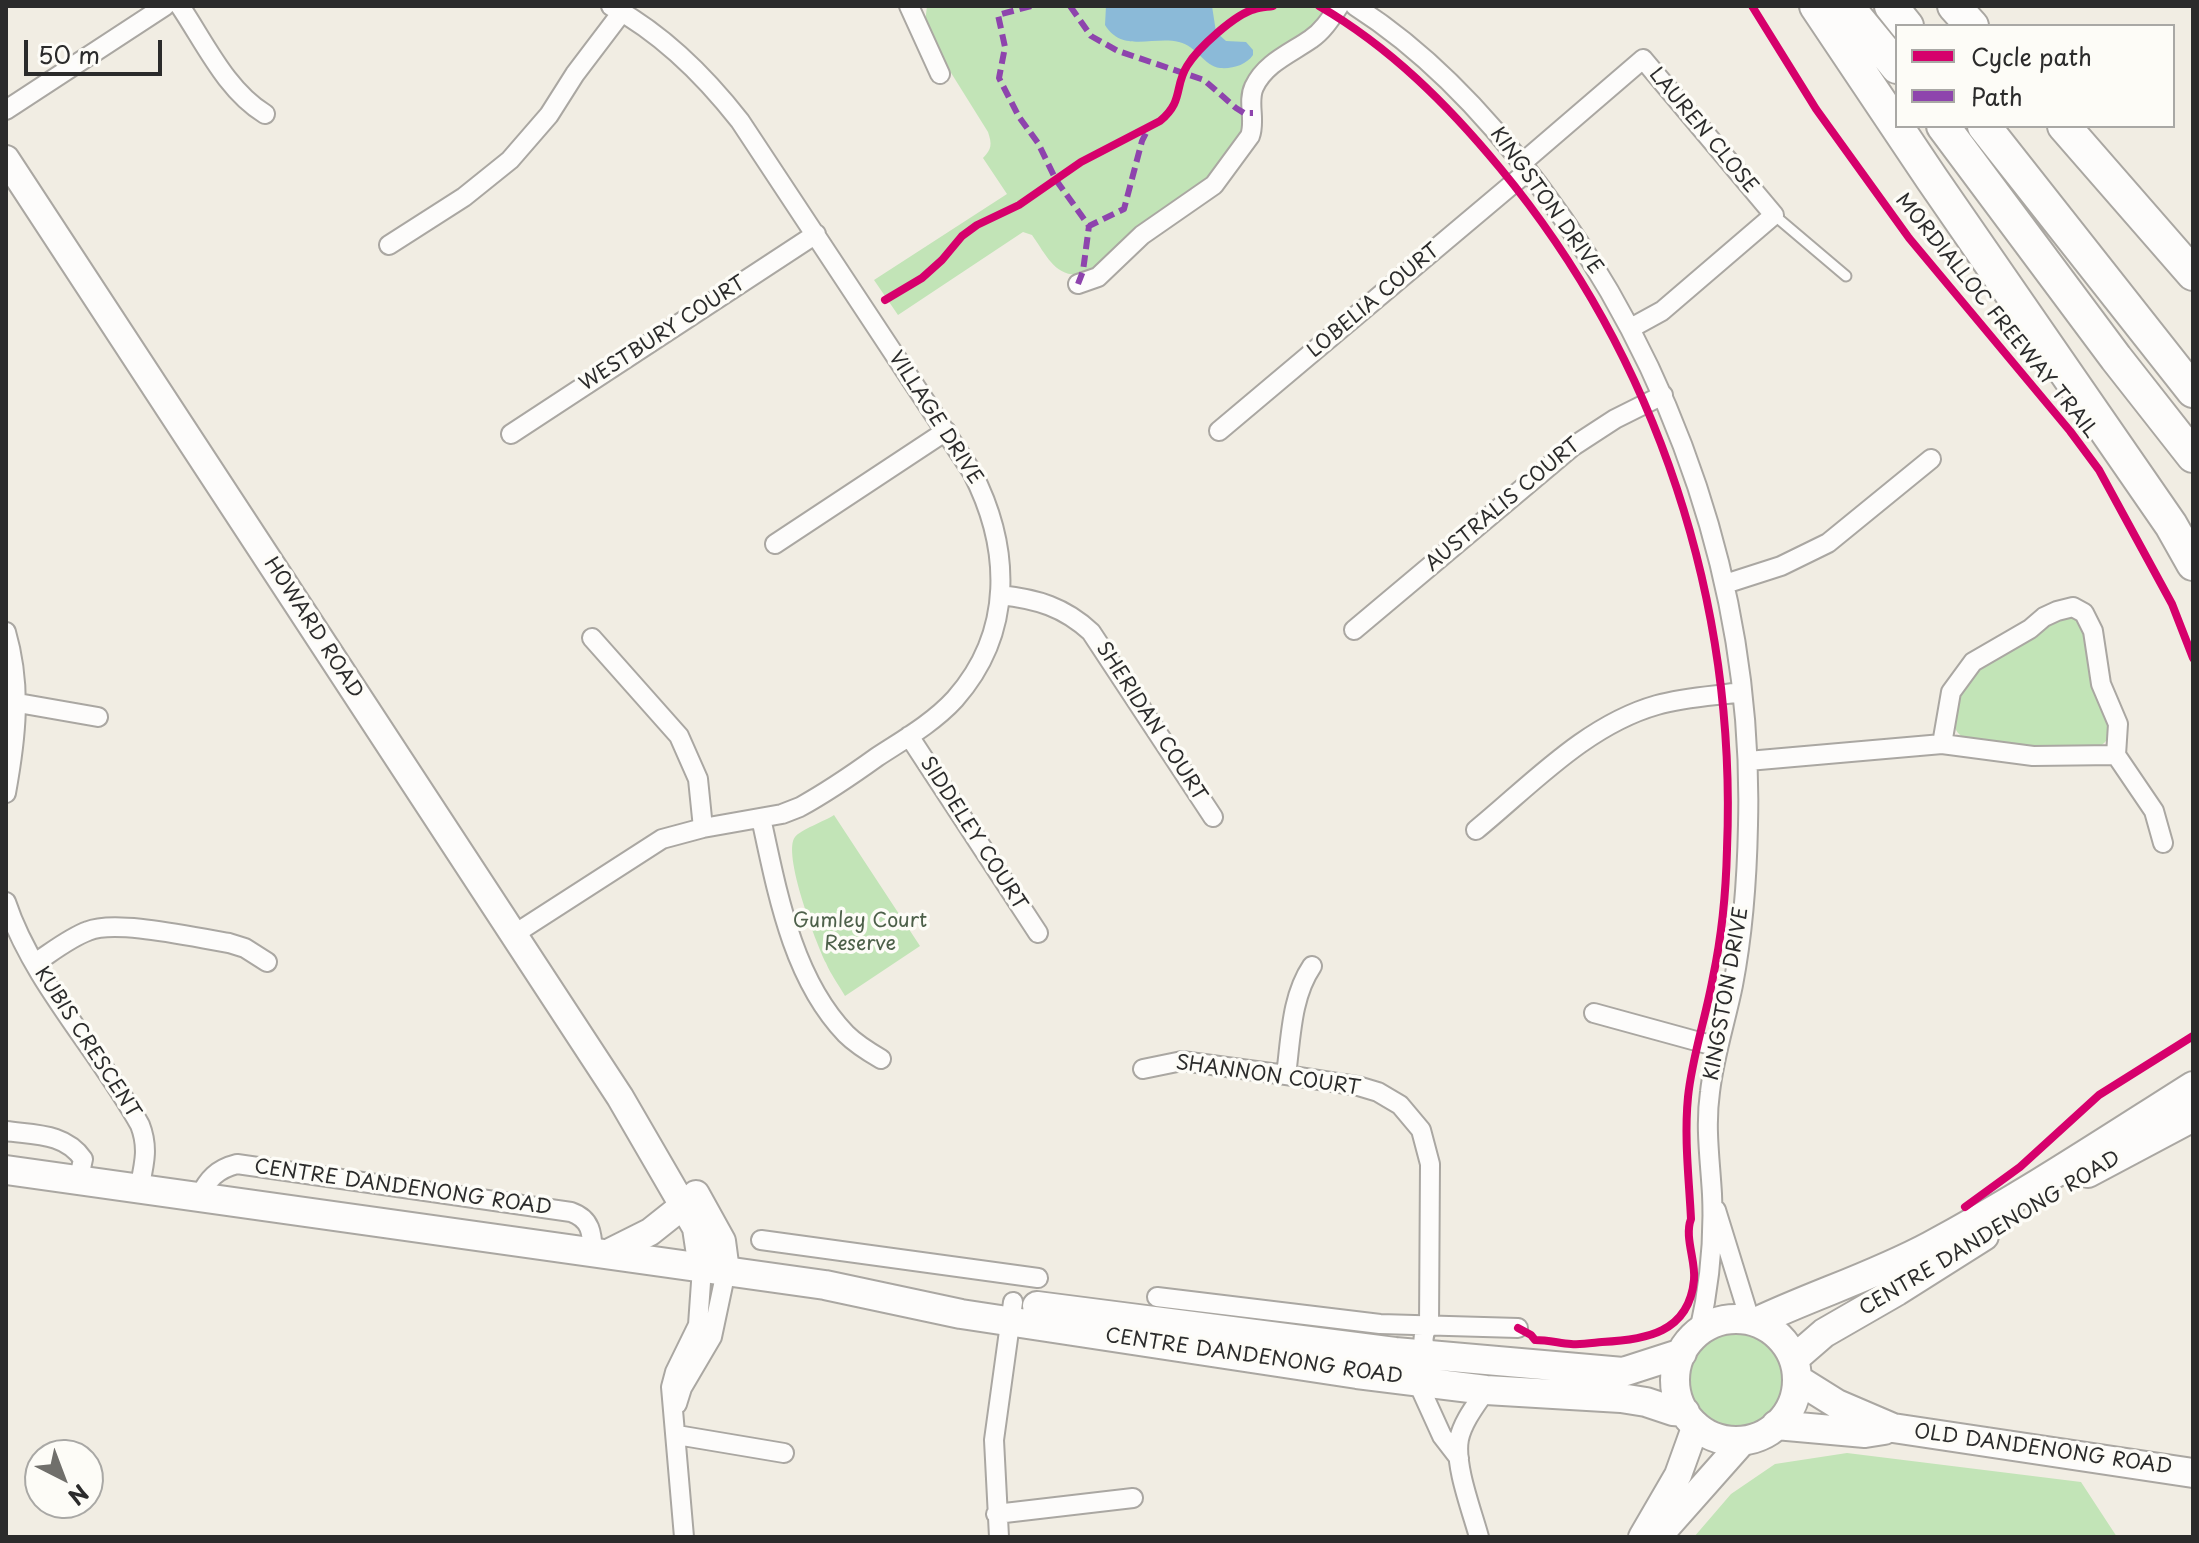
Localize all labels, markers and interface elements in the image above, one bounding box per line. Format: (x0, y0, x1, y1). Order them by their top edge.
scale bar (28, 24, 166, 74)
legend (1895, 24, 2175, 128)
text: 50 m (38, 36, 100, 72)
text: Cycle path (1971, 38, 2092, 74)
street label: LAUREN CLOSE (1643, 63, 1763, 199)
text: Path (1971, 78, 2023, 114)
street label: KINGSTON DRIVE (1485, 123, 1607, 279)
street label: MORDIALLOC FREEWAY TRAIL (1890, 189, 2102, 443)
street label: LOBELIA COURT (1303, 239, 1445, 363)
street label: WESTBURY COURT (575, 271, 751, 397)
street label: VILLAGE DRIVE (883, 347, 987, 489)
street label: AUSTRALIS COURT (1421, 433, 1585, 577)
street label: HOWARD ROAD (258, 553, 368, 703)
street label: SHERIDAN COURT (1091, 638, 1211, 806)
street label: SIDDELEY COURT (914, 753, 1032, 915)
street label: KINGSTON DRIVE (1700, 905, 1754, 1083)
park label: Gumley Court Reserve (793, 909, 927, 956)
street label: KUBIS CRESCENT (29, 963, 145, 1123)
street label: SHANNON COURT (1174, 1051, 1362, 1101)
street label: CENTRE DANDENONG ROAD (1855, 1146, 2125, 1322)
street label: CENTRE DANDENONG ROAD (253, 1155, 553, 1221)
street label: CENTRE DANDENONG ROAD (1104, 1324, 1404, 1390)
street label: OLD DANDENONG ROAD (1912, 1420, 2174, 1480)
north arrow (24, 1439, 104, 1519)
text: N (62, 1478, 97, 1514)

